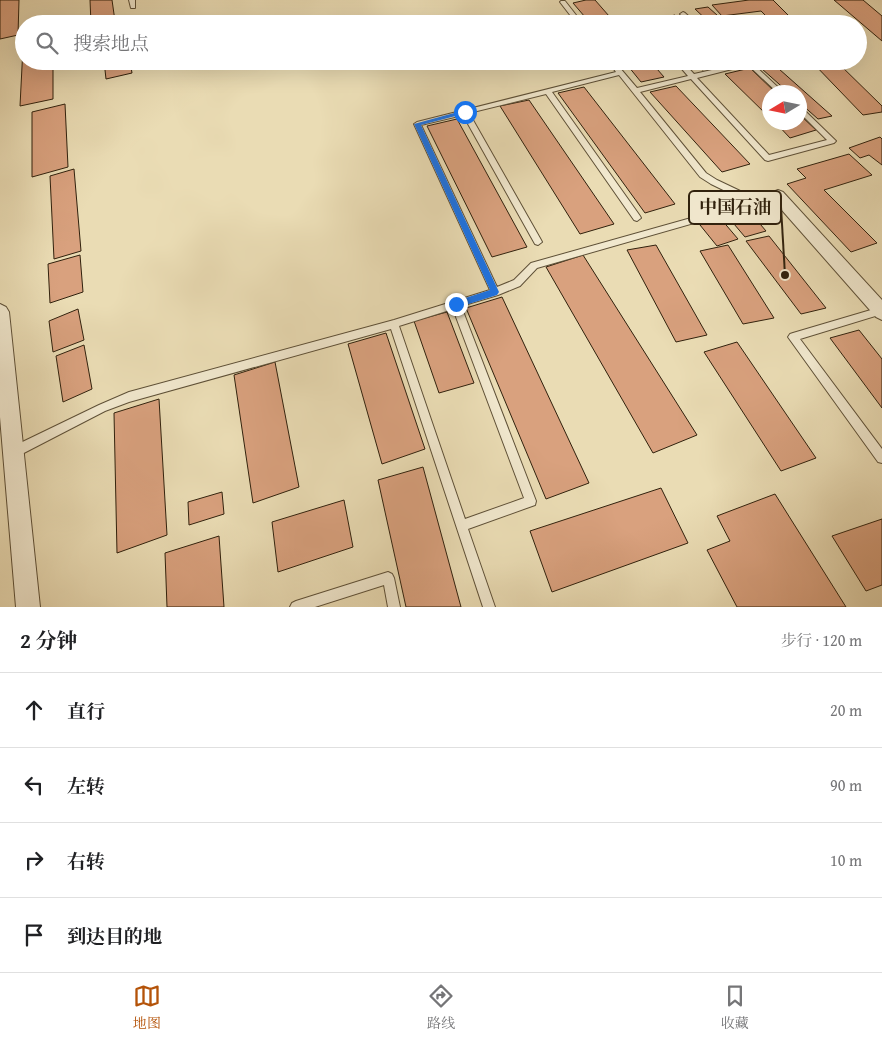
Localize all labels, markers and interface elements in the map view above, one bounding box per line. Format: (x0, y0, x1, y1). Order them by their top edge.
search box (15, 15, 867, 70)
icon: search (33, 29, 61, 57)
text: 搜索地点 (73, 29, 149, 57)
north arrow (762, 85, 807, 130)
route start (454, 101, 477, 124)
callout: 中国石油 (689, 191, 781, 224)
text: 中国石油 (699, 193, 771, 220)
route end (445, 293, 468, 316)
text: 2 分钟 (20, 625, 78, 656)
text: 步行 · 120 m (781, 628, 862, 652)
icon: ahead (20, 696, 48, 724)
text: 直行 (67, 697, 105, 725)
text: 20 m (830, 698, 862, 722)
icon: left (20, 771, 48, 799)
text: 左转 (67, 772, 105, 800)
text: 90 m (830, 773, 862, 797)
icon: right (20, 846, 48, 874)
text: 右转 (67, 847, 105, 875)
text: 10 m (830, 848, 862, 872)
icon: arrive (20, 921, 48, 949)
text: 到达目的地 (67, 922, 162, 950)
tab: 地图 (133, 982, 161, 1033)
tab: 路线 (427, 982, 455, 1033)
tab: 收藏 (721, 982, 749, 1033)

